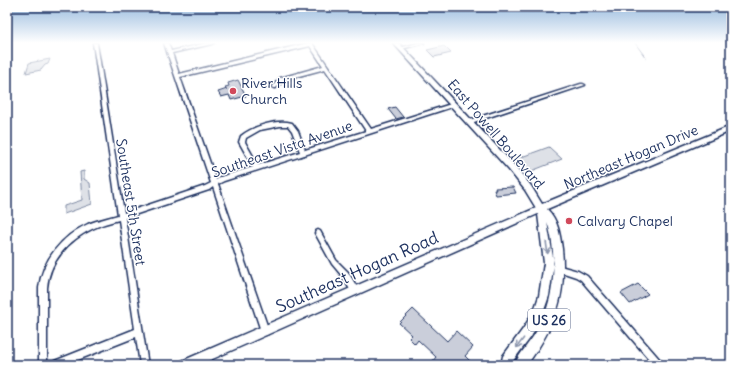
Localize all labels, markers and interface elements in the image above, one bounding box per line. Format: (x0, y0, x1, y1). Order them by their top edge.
place label: River Hills Church (241, 74, 302, 108)
street label: East Powell Boulevard (444, 76, 548, 192)
marker: River Hills Church (228, 86, 238, 96)
street label: Southeast Vista Avenue (209, 116, 355, 182)
street label: Northeast Hogan Drive (561, 121, 701, 193)
street label: Southeast 5th Street (112, 137, 150, 267)
place label: Calvary Chapel (577, 212, 673, 230)
marker: Calvary Chapel (564, 216, 574, 226)
street label: Southeast Hogan Road (272, 226, 442, 318)
one-way arrow (543, 241, 551, 254)
road number: US 26 (528, 309, 570, 331)
one-way arrow (516, 337, 524, 348)

